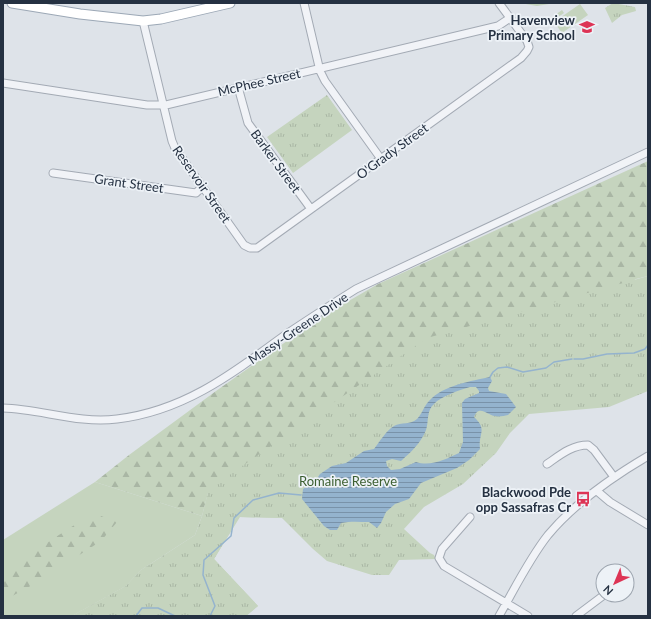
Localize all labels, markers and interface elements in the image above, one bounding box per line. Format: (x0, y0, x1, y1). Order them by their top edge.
place label: Havenview Primary School (488, 12, 576, 43)
school or university icon: Havenview Primary School (578, 18, 596, 36)
street label: McPhee Street (216, 65, 302, 99)
street label: O'Grady Street (353, 119, 431, 182)
street label: Barker Street (248, 126, 305, 196)
street label: Reservoir Street (169, 142, 235, 226)
street label: Grant Street (93, 170, 165, 196)
street label: Massy-Greene Drive (245, 289, 351, 367)
park label: Romaine Reserve (299, 473, 397, 489)
place label: Blackwood Pde opp Sassafras Cr (476, 484, 571, 515)
bus stop icon: Blackwood Pde opp Sassafras Cr (574, 490, 592, 508)
north arrow (595, 563, 635, 603)
text: N (600, 583, 615, 598)

